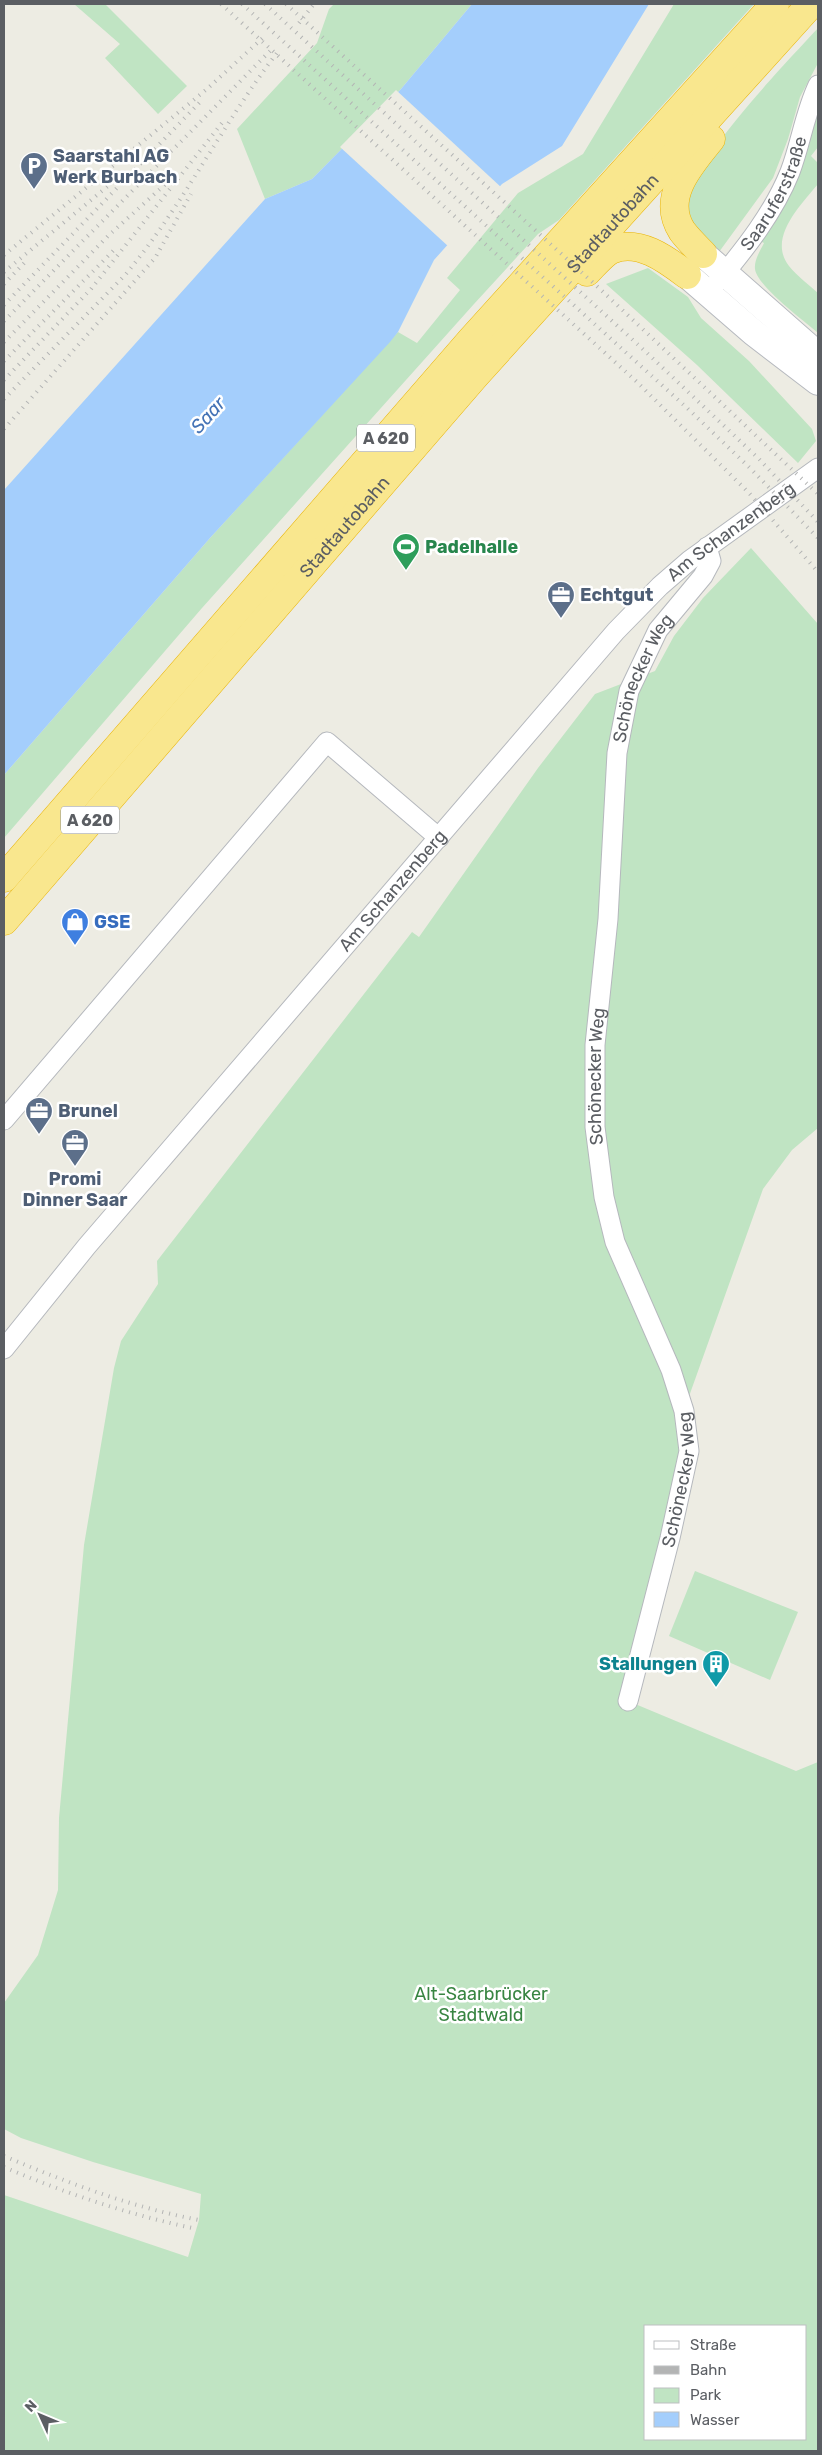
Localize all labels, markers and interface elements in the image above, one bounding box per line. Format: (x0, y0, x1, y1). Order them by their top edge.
street label: Saaruferstraße (736, 134, 811, 255)
place label: Saarstahl AG Werk Burbach (53, 145, 177, 188)
parking icon: Saarstahl AG Werk Burbach (19, 151, 49, 190)
street label: Stadtautobahn (562, 169, 663, 278)
water label: Saar (186, 391, 231, 438)
road number: A 620 (357, 424, 415, 452)
street label: Stadtautobahn (295, 472, 394, 582)
street label: Am Schanzenberg (662, 477, 799, 586)
sports icon: Padelhalle (391, 532, 421, 571)
place label: Padelhalle (425, 536, 518, 558)
office icon: Echtgut (546, 580, 576, 619)
place label: Echtgut (580, 584, 653, 606)
street label: Schönecker Weg (608, 609, 678, 744)
road number: A 620 (61, 806, 119, 834)
street label: Am Schanzenberg (334, 825, 451, 956)
shop icon: GSE (60, 907, 90, 946)
place label: GSE (94, 911, 130, 933)
street label: Schönecker Weg (584, 1006, 610, 1146)
office icon: Brunel (24, 1096, 54, 1135)
place label: Brunel (58, 1100, 118, 1122)
office icon: Promi Dinner Saar (60, 1128, 90, 1167)
place label: Promi Dinner Saar (23, 1168, 127, 1211)
street label: Schönecker Weg (657, 1410, 700, 1550)
building icon: Stallungen (701, 1649, 731, 1688)
place label: Stallungen (599, 1653, 697, 1675)
park label: Alt-Saarbrücker Stadtwald (414, 1983, 548, 2026)
legend (644, 2325, 807, 2440)
text: Straße (690, 2336, 736, 2354)
text: Bahn (690, 2361, 727, 2379)
text: Park (690, 2386, 721, 2404)
north arrow (15, 2390, 65, 2440)
text: N (21, 2397, 41, 2416)
text: Wasser (690, 2411, 740, 2429)

